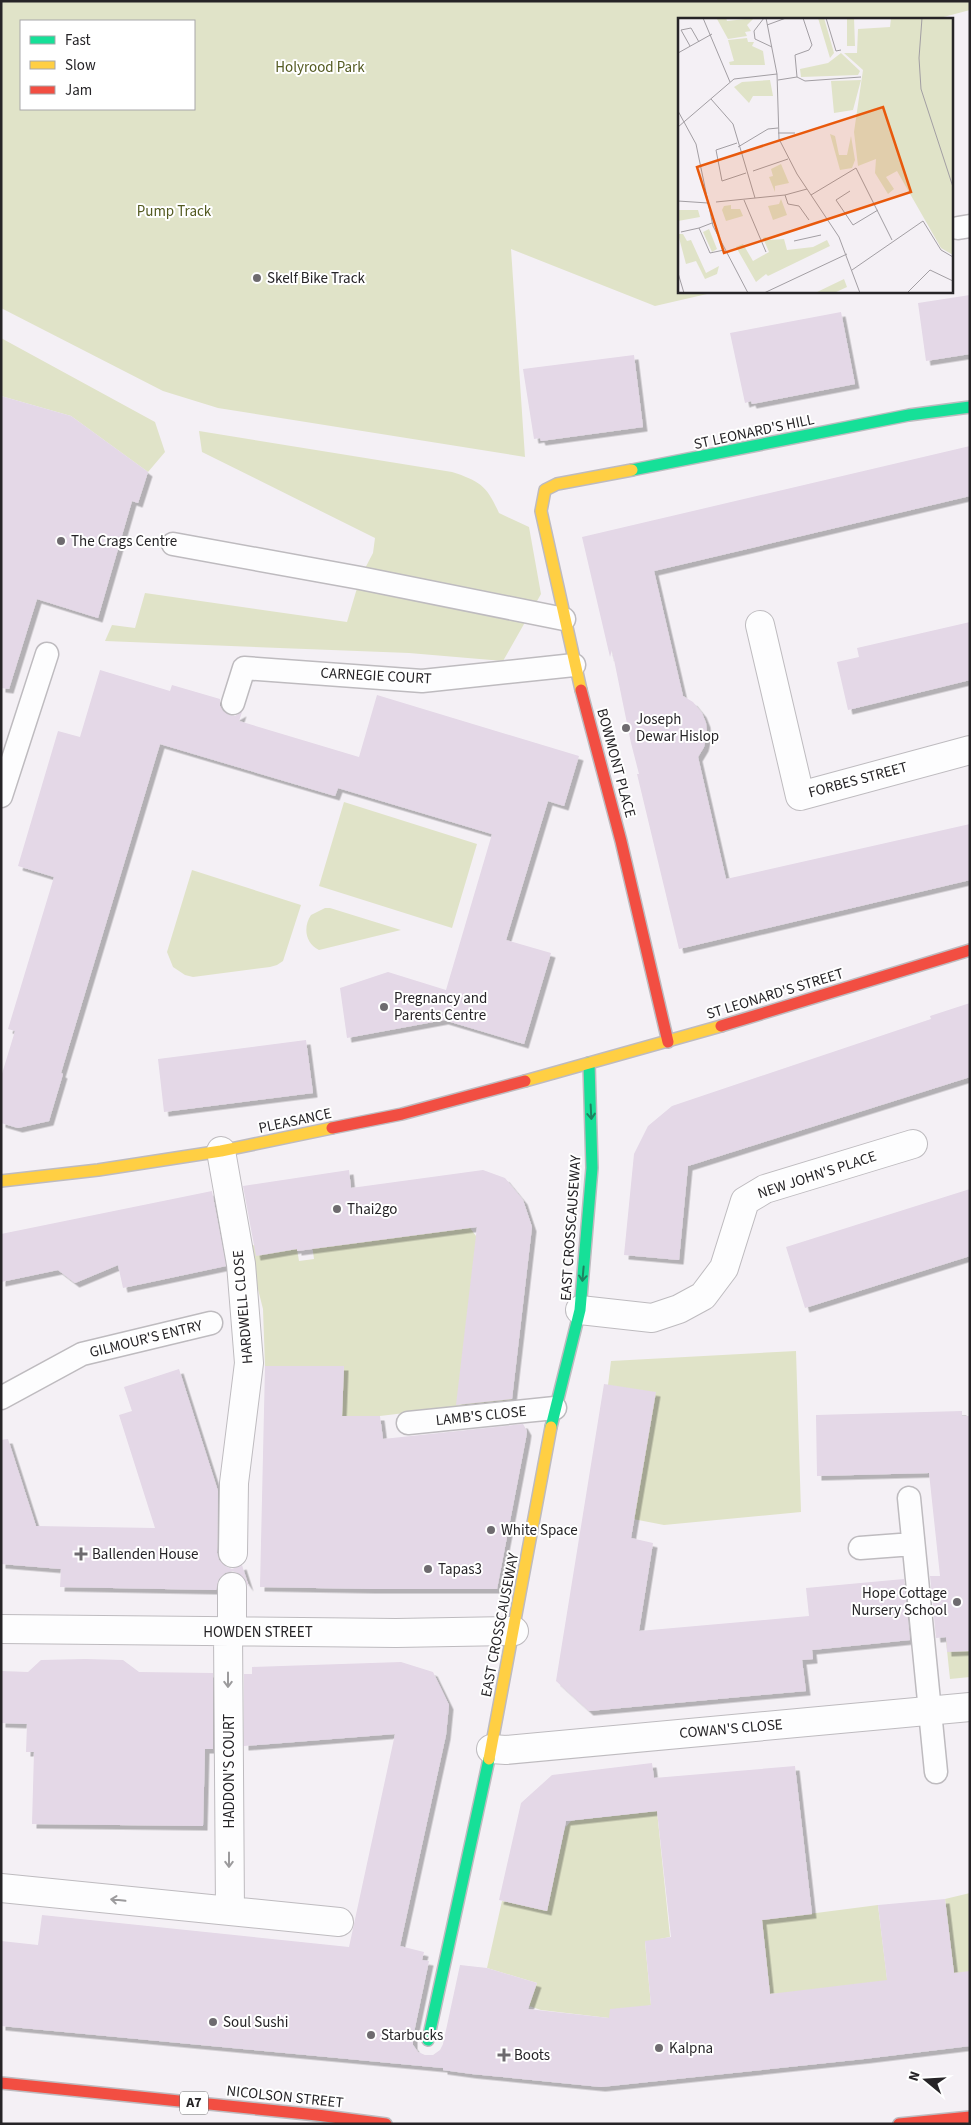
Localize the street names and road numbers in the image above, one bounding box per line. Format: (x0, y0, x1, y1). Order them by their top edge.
street label: ST LEONARD'S HILL (692, 409, 816, 455)
street label: CARNEGIE COURT (320, 663, 432, 689)
street label: BOWMONT PLACE (591, 706, 641, 820)
street label: FORBES STREET (806, 757, 910, 803)
street label: ST LEONARD'S STREET (704, 963, 846, 1025)
street label: PLEASANCE (257, 1103, 334, 1139)
street label: NEW JOHN'S PLACE (755, 1146, 879, 1204)
street label: EAST CROSSCAUSEWAY (555, 1153, 587, 1302)
street label: HARDWELL CLOSE (228, 1249, 258, 1365)
street label: GILMOUR'S ENTRY (87, 1315, 205, 1363)
street label: LAMB'S CLOSE (435, 1401, 528, 1431)
street label: EAST CROSSCAUSEWAY (476, 1550, 524, 1699)
street label: HOWDEN STREET (203, 1622, 313, 1643)
street label: HADDON'S COURT (219, 1714, 240, 1828)
street label: COWAN'S CLOSE (678, 1714, 784, 1744)
street label: NICOLSON STREET (225, 2080, 345, 2114)
road number: A7 (180, 2092, 208, 2114)

